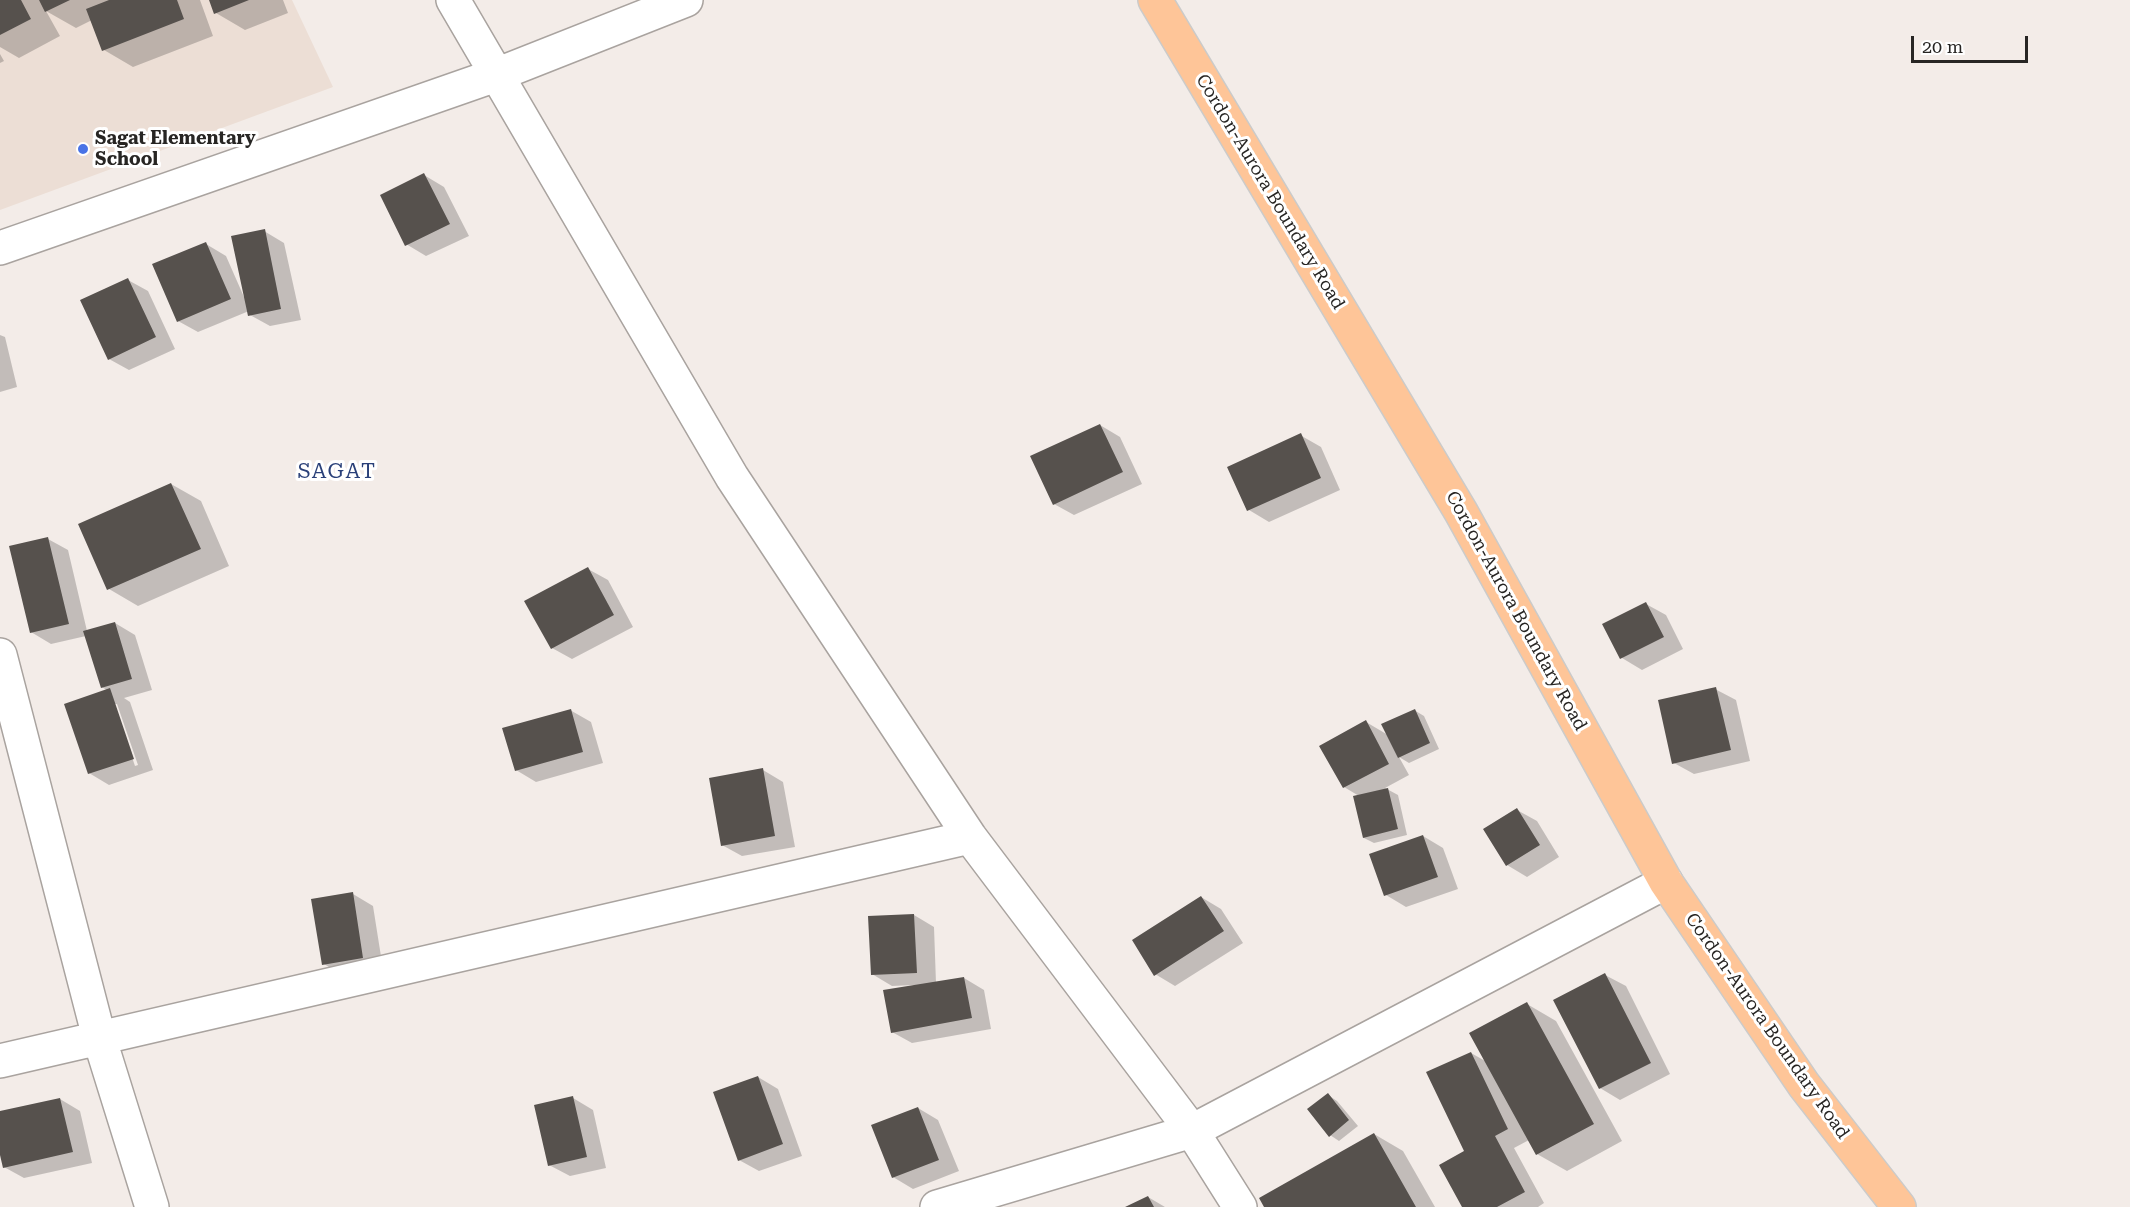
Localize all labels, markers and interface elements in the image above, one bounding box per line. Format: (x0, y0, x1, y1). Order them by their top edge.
scale bar (1914, 24, 2031, 62)
text: 20 m (1922, 36, 1963, 57)
street label: Cordon-Aurora Boundary Road (1191, 70, 1349, 314)
place label: Sagat Elementary School (95, 128, 256, 170)
marker: Sagat Elementary School (76, 142, 90, 156)
district label: SAGAT (297, 459, 377, 485)
street label: Cordon-Aurora Boundary Road (1441, 487, 1591, 735)
street label: Cordon-Aurora Boundary Road (1681, 909, 1853, 1143)

